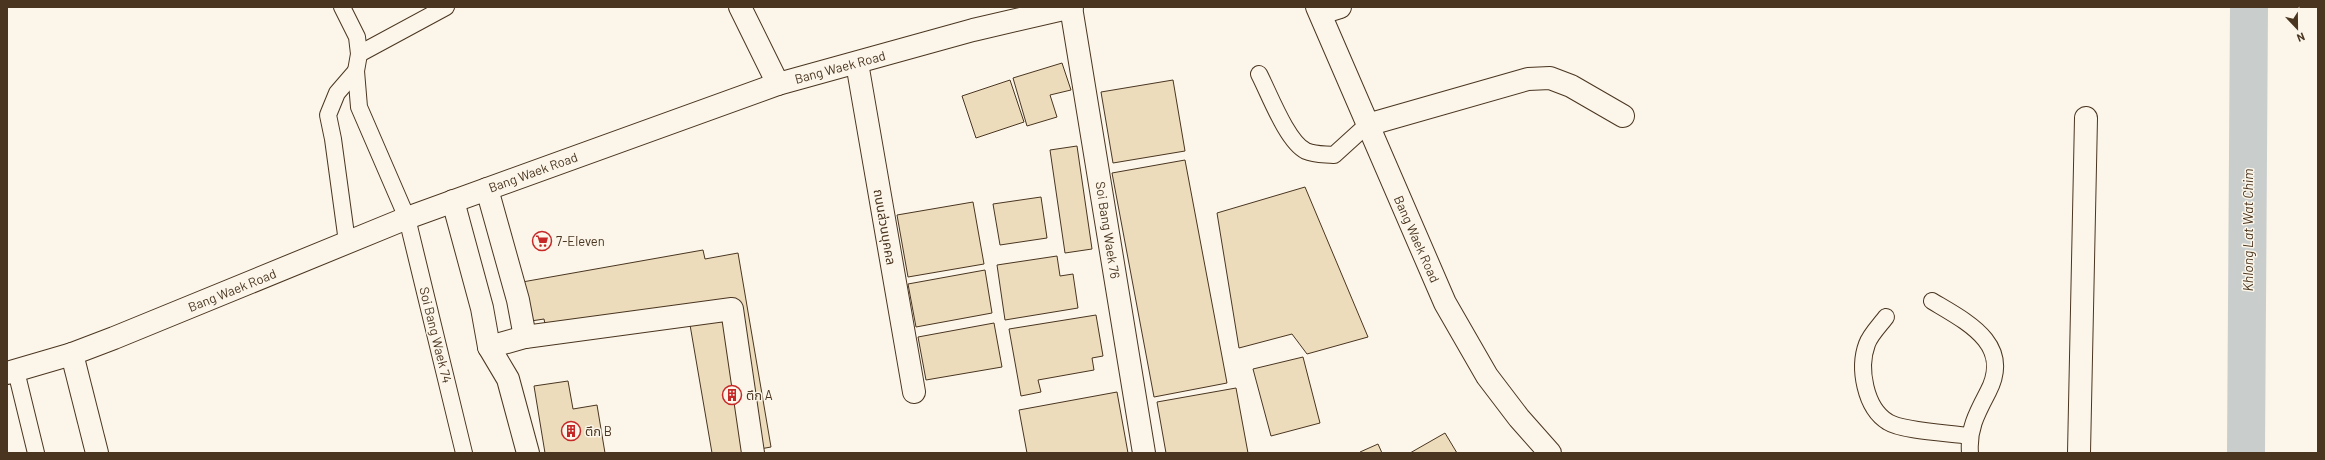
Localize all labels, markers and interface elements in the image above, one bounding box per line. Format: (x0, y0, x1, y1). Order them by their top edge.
north arrow (2277, 8, 2317, 48)
text: N (2295, 30, 2307, 45)
street label: Bang Waek Road (793, 47, 887, 87)
street label: Bang Waek Road (486, 148, 580, 196)
water label: Khlong Lat Wat Chim (2239, 169, 2256, 291)
street label: Soi Bang Waek 76 (1092, 180, 1124, 280)
street label: ถนนส่วนบุคคล (870, 188, 900, 266)
street label: Bang Waek Road (1391, 193, 1443, 285)
supermarket icon: 7-Eleven (531, 230, 553, 252)
place label: 7-Eleven (556, 233, 605, 249)
street label: Bang Waek Road (186, 265, 278, 315)
street label: Soi Bang Waek 74 (416, 285, 456, 385)
building icon: ตึก A (721, 384, 743, 406)
place label: ตึก A (746, 387, 773, 403)
building icon: ตึก B (560, 420, 582, 442)
place label: ตึก B (585, 423, 612, 439)

